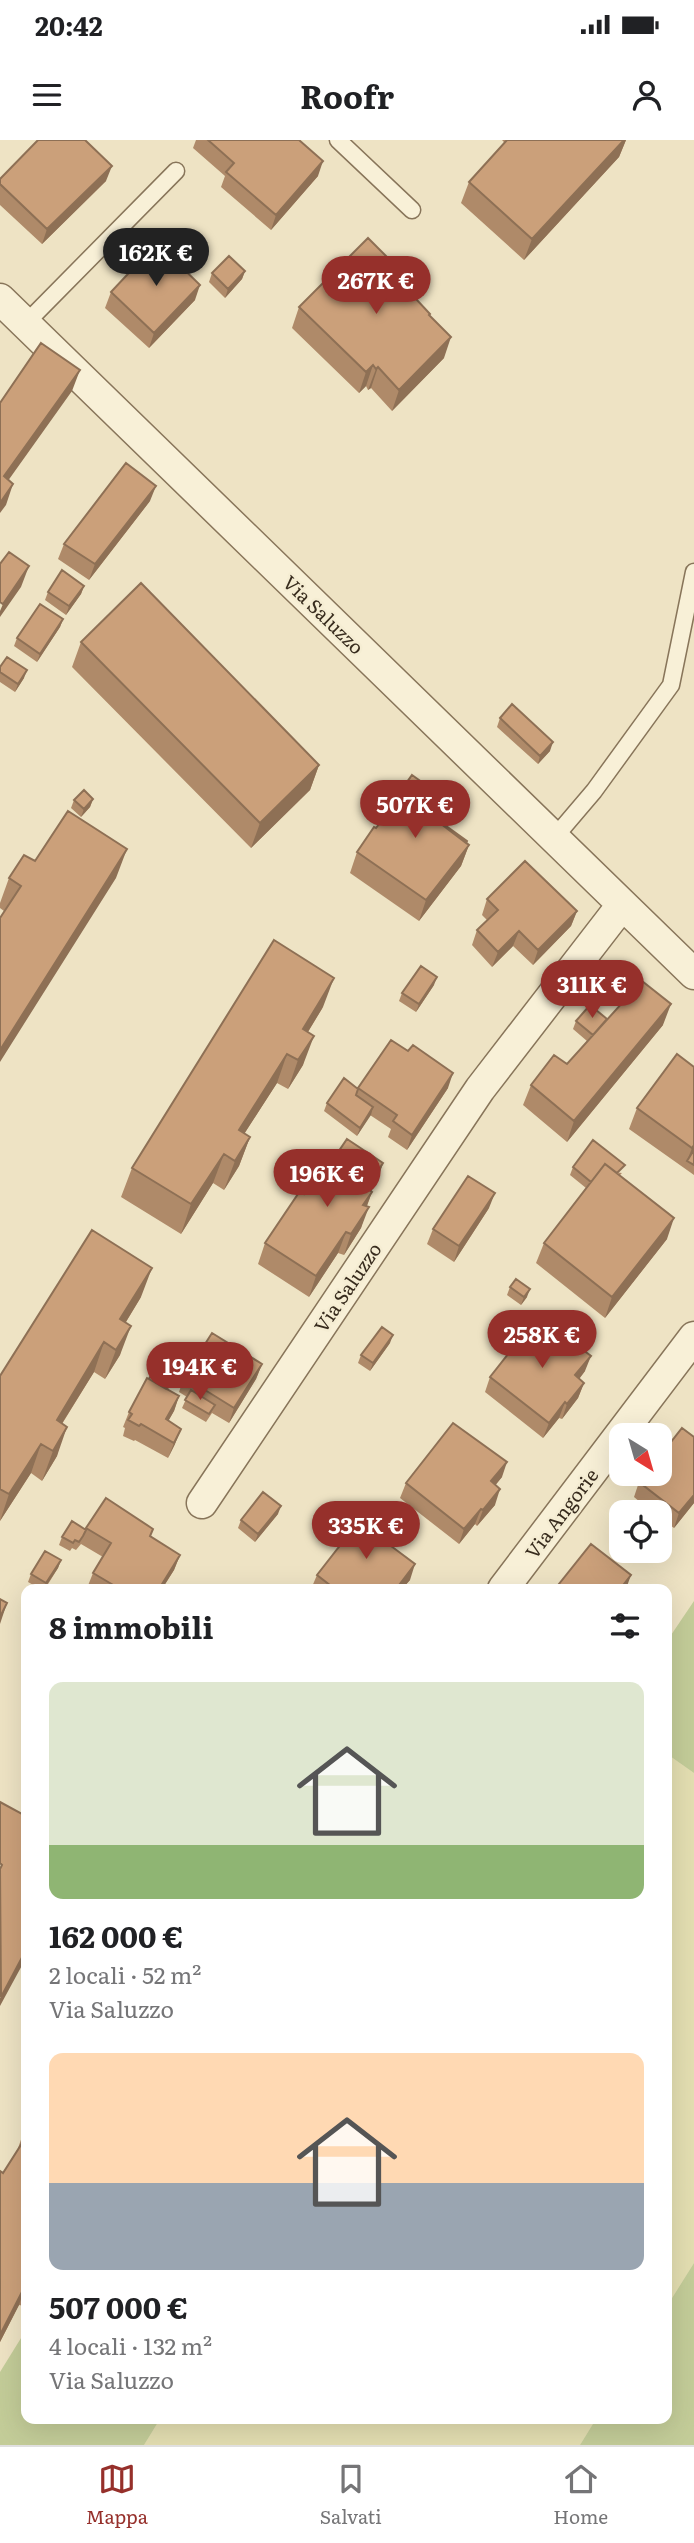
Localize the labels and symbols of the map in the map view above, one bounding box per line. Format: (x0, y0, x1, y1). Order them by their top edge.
pin: 162K € (99, 228, 213, 288)
pin: 267K € (319, 256, 433, 316)
street label: Via Saluzzo (277, 568, 371, 660)
pin: 507K € (358, 780, 472, 840)
pin: 311K € (535, 960, 649, 1020)
pin: 196K € (270, 1150, 384, 1209)
street label: Via Saluzzo (307, 1236, 387, 1338)
pin: 258K € (485, 1310, 599, 1370)
pin: 194K € (143, 1342, 257, 1402)
north arrow (609, 1423, 672, 1486)
street label: Via Angorie (518, 1462, 604, 1564)
pin: 335K € (309, 1502, 423, 1561)

